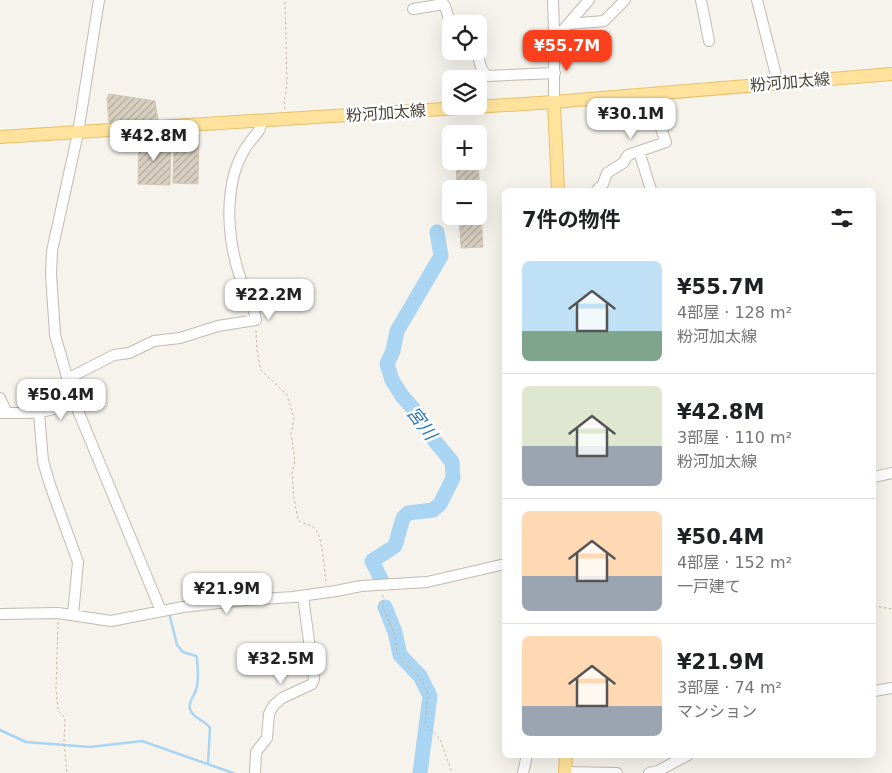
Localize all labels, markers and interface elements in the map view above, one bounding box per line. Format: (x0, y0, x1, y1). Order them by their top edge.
map controls (442, 15, 487, 225)
button: locate (442, 15, 487, 60)
pin: ¥55.7M (526, 30, 608, 72)
text: ¥55.7M (534, 36, 600, 55)
street label: 粉河加太線 (749, 69, 831, 95)
button: layers (442, 70, 487, 115)
pin: ¥30.1M (590, 98, 672, 140)
street label: 粉河加太線 (345, 101, 427, 125)
text: ¥30.1M (598, 104, 664, 123)
pin: ¥42.8M (113, 120, 195, 162)
button: + (442, 125, 487, 170)
text: ¥42.8M (121, 126, 187, 145)
button: − (442, 180, 487, 225)
icon: filters (828, 204, 856, 232)
text: 7件の物件 (522, 208, 621, 232)
text: ¥55.7M (677, 275, 764, 299)
pin: ¥22.2M (228, 278, 310, 321)
icon: home (562, 281, 622, 341)
text: ¥22.2M (236, 285, 302, 304)
text: 4部屋 · 128 m² (677, 303, 792, 322)
text: 粉河加太線 (677, 327, 757, 346)
pin: ¥50.4M (20, 378, 102, 421)
text: ¥50.4M (28, 385, 94, 404)
text: ¥42.8M (677, 400, 764, 424)
water label: 宮川 (403, 402, 442, 445)
icon: home (562, 406, 622, 466)
text: 3部屋 · 110 m² (677, 428, 792, 447)
text: 粉河加太線 (677, 452, 757, 471)
text: ¥50.4M (677, 525, 764, 549)
icon: home (562, 531, 622, 591)
text: 4部屋 · 152 m² (677, 553, 792, 572)
pin: ¥21.9M (186, 572, 268, 615)
text: 一戸建て (677, 577, 741, 596)
text: ¥21.9M (194, 579, 260, 598)
pin: ¥32.5M (240, 642, 322, 685)
text: ¥32.5M (248, 649, 314, 668)
text: ¥21.9M (677, 650, 764, 674)
icon: home (562, 656, 622, 716)
text: 3部屋 · 74 m² (677, 678, 782, 697)
text: マンション (677, 702, 757, 721)

